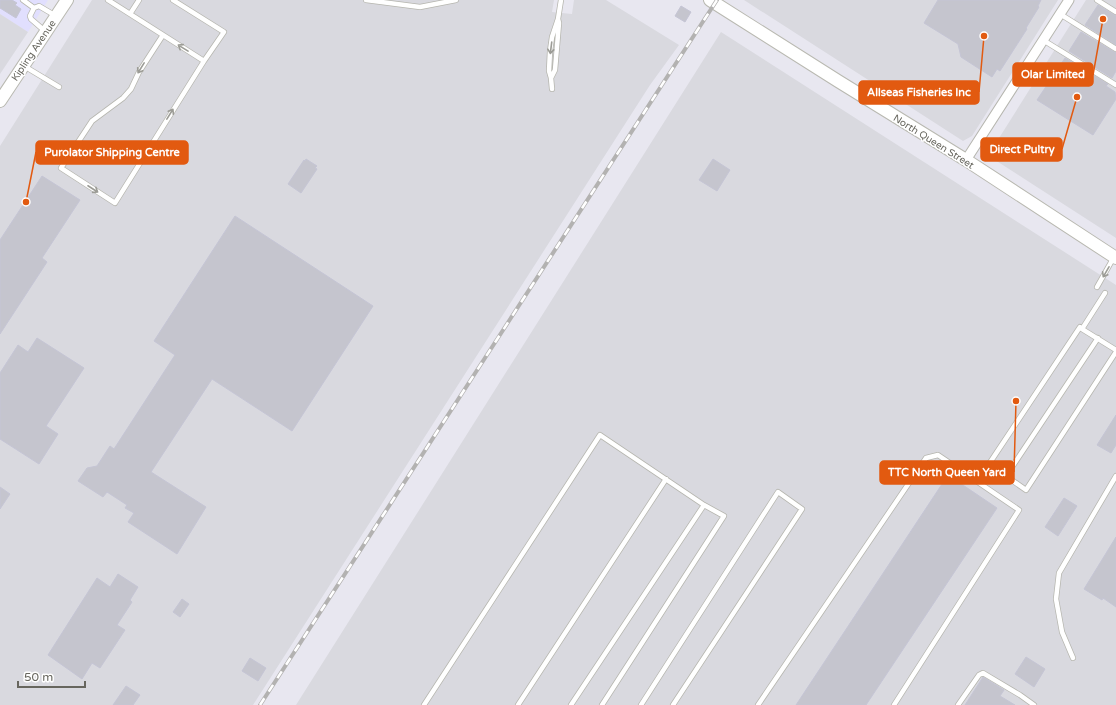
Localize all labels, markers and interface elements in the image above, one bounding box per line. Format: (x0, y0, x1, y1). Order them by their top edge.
street label: Kipling Avenue (9, 17, 59, 83)
one-way arrow (547, 41, 555, 54)
one-way arrow (178, 44, 189, 52)
one-way arrow (137, 62, 145, 74)
callout: Olar Limited (1013, 63, 1093, 86)
text: Olar Limited (1021, 68, 1085, 81)
callout: Allseas Fisheries Inc (859, 81, 979, 104)
text: Allseas Fisheries Inc (867, 86, 971, 99)
one-way arrow (167, 108, 175, 120)
street label: North Queen Street (891, 112, 976, 172)
callout: Direct Pultry (981, 138, 1062, 161)
callout: Purolator Shipping Centre (36, 141, 188, 164)
text: Direct Pultry (989, 143, 1055, 157)
text: Purolator Shipping Centre (44, 146, 180, 160)
one-way arrow (88, 185, 99, 193)
one-way arrow (1101, 266, 1109, 278)
callout: TTC North Queen Yard (880, 461, 1014, 484)
text: TTC North Queen Yard (887, 466, 1006, 479)
scale bar (18, 663, 85, 689)
text: 50 m (24, 670, 53, 684)

